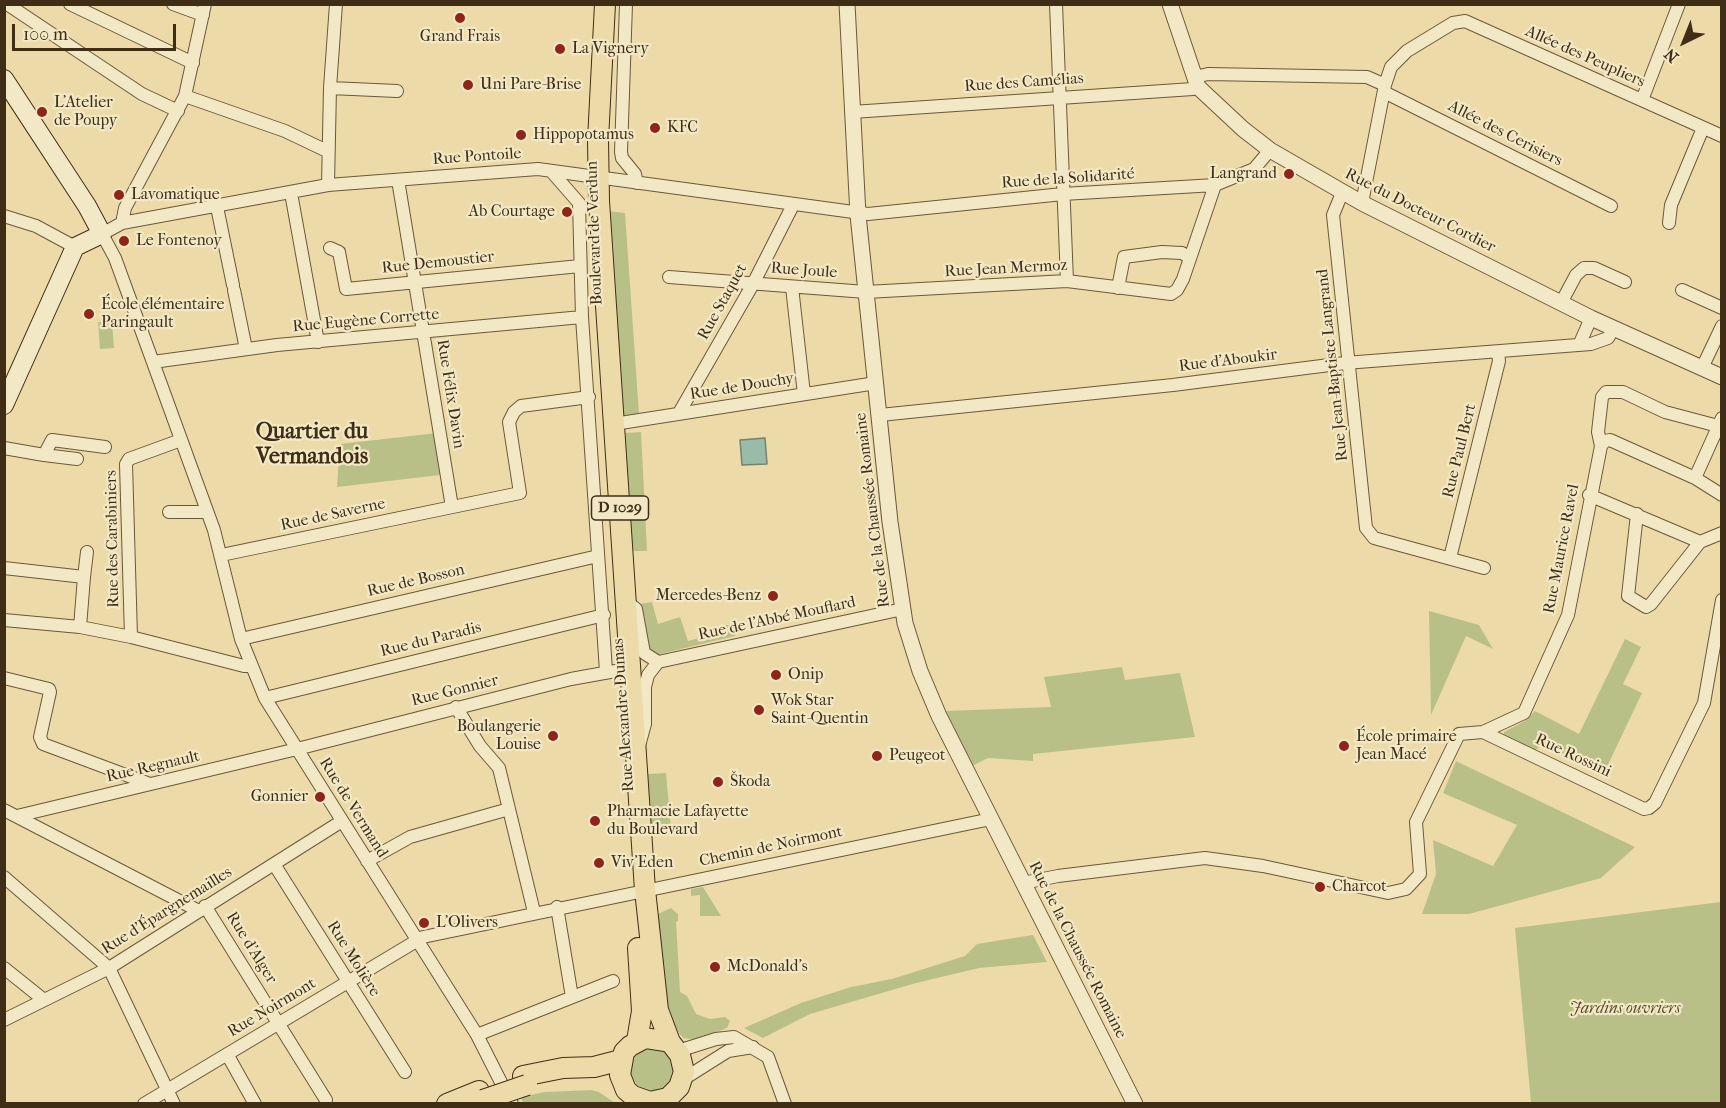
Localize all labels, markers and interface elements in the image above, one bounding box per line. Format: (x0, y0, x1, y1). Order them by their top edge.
marker: Grand Frais (453, 11, 467, 25)
scale bar (15, 12, 178, 50)
north arrow (1654, 12, 1714, 72)
street label: Allée des Peupliers (1522, 22, 1648, 92)
text: 100 m (23, 24, 68, 45)
place label: Grand Frais (420, 27, 500, 47)
place label: La Vignery (572, 39, 649, 59)
marker: La Vignery (553, 42, 567, 56)
text: N (1660, 44, 1682, 67)
street label: Rue des Camélias (964, 69, 1084, 97)
place label: Uni Pare-Brise (480, 75, 581, 95)
marker: Uni Pare-Brise (461, 78, 475, 92)
place label: L'Atelier de Poupy (54, 93, 117, 131)
street label: Allée des Cerisiers (1445, 97, 1565, 171)
marker: L'Atelier de Poupy (35, 105, 49, 119)
place label: KFC (667, 118, 698, 138)
marker: KFC (648, 121, 662, 135)
place label: Hippopotamus (533, 125, 634, 145)
marker: Hippopotamus (514, 128, 528, 142)
street label: Rue Pontoile (432, 144, 522, 170)
street label: Boulevard de Verdun (583, 160, 607, 306)
place label: Langrand (1210, 164, 1277, 184)
street label: Rue de la Solidarité (1001, 165, 1135, 193)
street label: Rue du Docteur Cordier (1341, 165, 1499, 257)
marker: Langrand (1282, 167, 1296, 181)
place label: Lavomatique (131, 185, 220, 205)
marker: Lavomatique (112, 188, 126, 202)
place label: Ab Courtage (469, 202, 555, 222)
marker: Ab Courtage (560, 205, 574, 219)
place label: Le Fontenoy (136, 231, 222, 251)
marker: Le Fontenoy (117, 234, 131, 248)
street label: Rue Demoustier (381, 248, 495, 278)
street label: Rue Jean Mermoz (944, 256, 1068, 282)
street label: Rue Joule (770, 259, 838, 283)
street label: Rue Staquet (694, 261, 752, 343)
street label: Rue Jean-Baptiste Langrand (1313, 268, 1353, 462)
place label: École élémentaire Paringault (101, 295, 224, 333)
street label: Rue Eugène Corrette (292, 305, 440, 337)
marker: École élémentaire Paringault (82, 307, 96, 321)
street label: Rue Félix Davin (432, 338, 468, 450)
street label: Rue d'Aboukir (1178, 345, 1278, 377)
street label: Rue de Douchy (689, 369, 795, 405)
street label: Rue Paul Bert (1439, 402, 1481, 500)
street label: Rue de la Chaussée Romaine (852, 411, 894, 609)
district label: Quartier du Vermandois (256, 420, 368, 472)
street label: Rue des Carabiniers (102, 470, 124, 608)
street label: Rue Maurice Ravel (1540, 483, 1584, 615)
street label: Rue de Saverne (279, 495, 387, 535)
road number: D 1029 (592, 496, 648, 520)
street label: Rue de Bosson (365, 560, 467, 602)
place label: Mercedes-Benz (656, 586, 761, 606)
marker: Mercedes-Benz (766, 589, 780, 603)
street label: Rue de l'Abbé Mouflard (696, 593, 858, 645)
street label: Rue du Paradis (379, 618, 483, 662)
street label: Rue Alexandre Dumas (609, 638, 639, 792)
place label: Onip (788, 665, 823, 685)
marker: Onip (769, 668, 783, 682)
street label: Rue Gonnier (410, 671, 500, 711)
place label: Wok Star Saint-Quentin (771, 691, 869, 729)
marker: Wok Star Saint-Quentin (752, 703, 766, 717)
place label: Boulangerie Louise (457, 717, 541, 755)
place label: École primaire Jean Macé (1356, 727, 1457, 765)
marker: Boulangerie Louise (546, 729, 560, 743)
street label: Rue Rossini (1532, 730, 1614, 782)
marker: École primaire Jean Macé (1337, 739, 1351, 753)
place label: Peugeot (889, 746, 945, 766)
street label: Rue Regnault (104, 747, 202, 787)
marker: Peugeot (870, 749, 884, 763)
street label: Rue de Vermand (314, 754, 392, 862)
place label: Škoda (730, 772, 770, 792)
marker: Škoda (711, 775, 725, 789)
place label: Gonnier (251, 787, 308, 807)
marker: Gonnier (313, 790, 327, 804)
place label: Pharmacie Lafayette du Boulevard (607, 802, 748, 840)
marker: Pharmacie Lafayette du Boulevard (588, 814, 602, 828)
street label: Chemin de Noirmont (698, 822, 844, 872)
place label: Viv'Eden (611, 853, 673, 873)
marker: Viv'Eden (592, 856, 606, 870)
street label: Rue de la Chaussée Romaine (1024, 858, 1130, 1042)
street label: Rue d'Épargnemailles (98, 863, 236, 959)
place label: Charcot (1332, 877, 1387, 897)
marker: Charcot (1313, 880, 1327, 894)
street label: Rue d'Alger (221, 909, 281, 987)
place label: L'Olivers (436, 913, 498, 933)
marker: L'Olivers (417, 916, 431, 930)
street label: Rue Molière (322, 918, 384, 1000)
place label: McDonald's (727, 957, 808, 977)
marker: McDonald's (708, 960, 722, 974)
street label: Rue Noirmont (225, 974, 319, 1042)
park label: Jardins ouvriers (1570, 999, 1680, 1019)

